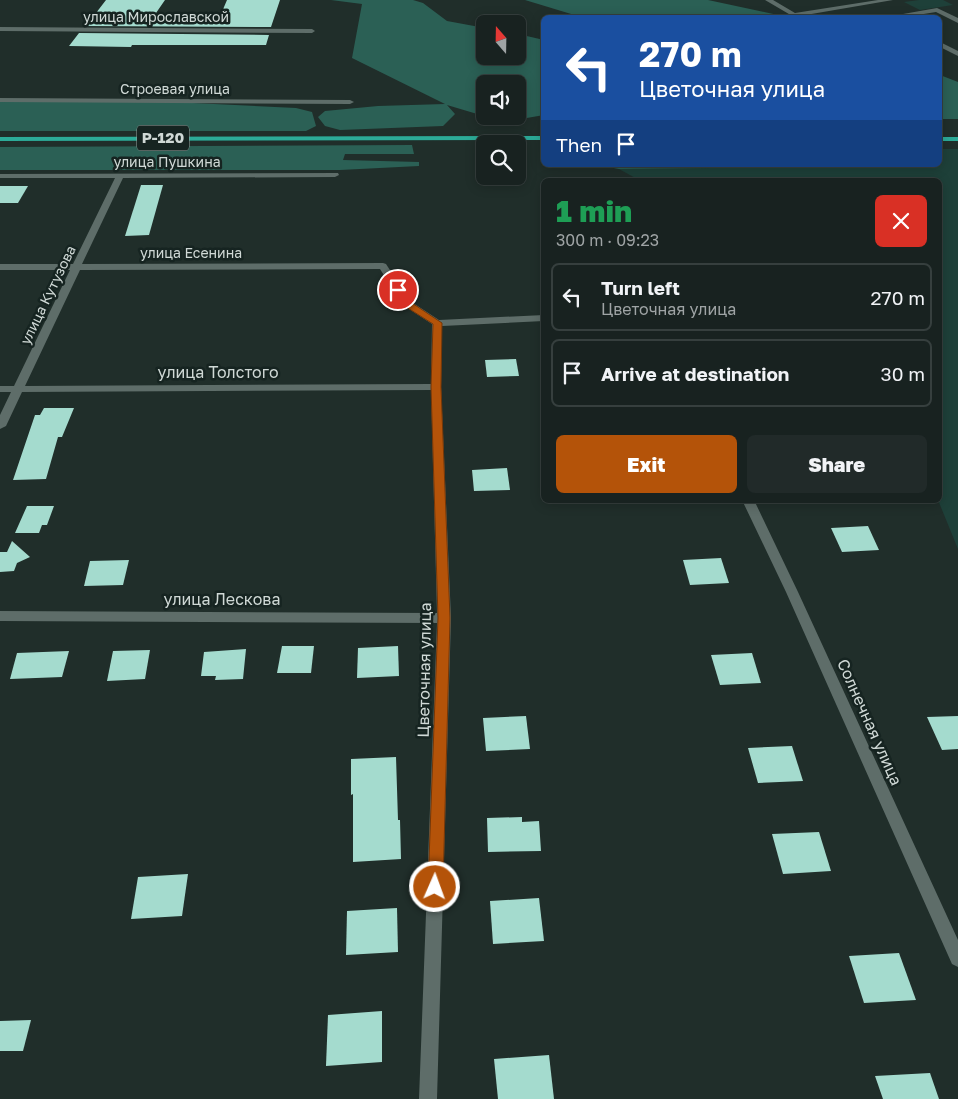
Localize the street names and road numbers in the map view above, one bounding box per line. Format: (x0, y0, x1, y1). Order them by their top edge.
street label: улица Мирославской (83, 8, 229, 25)
street label: Строевая улица (120, 80, 230, 97)
road number: Р-120 (137, 126, 189, 150)
street label: улица Пушкина (113, 153, 221, 170)
street label: улица Кутузова (16, 242, 79, 347)
street label: улица Есенина (140, 244, 242, 261)
street label: улица Толстого (158, 362, 278, 382)
street label: улица Лескова (164, 589, 280, 609)
street label: Цветочная улица (413, 602, 435, 738)
street label: Солнечная улица (833, 656, 907, 788)

